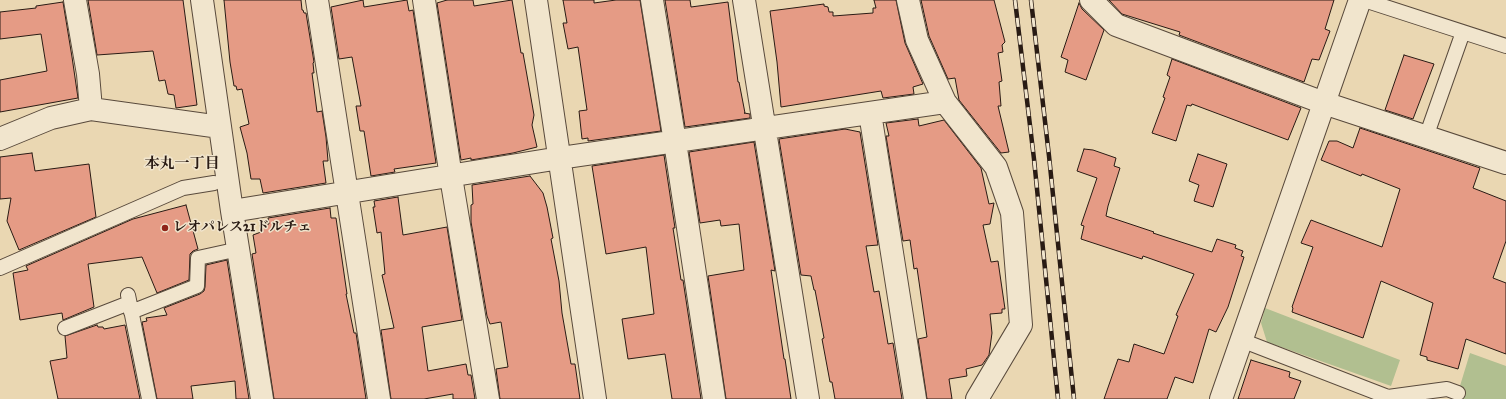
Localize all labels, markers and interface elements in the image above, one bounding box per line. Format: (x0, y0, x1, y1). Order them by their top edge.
district label: 本丸一丁目 (145, 155, 219, 173)
place label: レオパレス21ドルチェ (173, 220, 311, 236)
marker: レオパレス21ドルチェ (160, 223, 170, 233)

